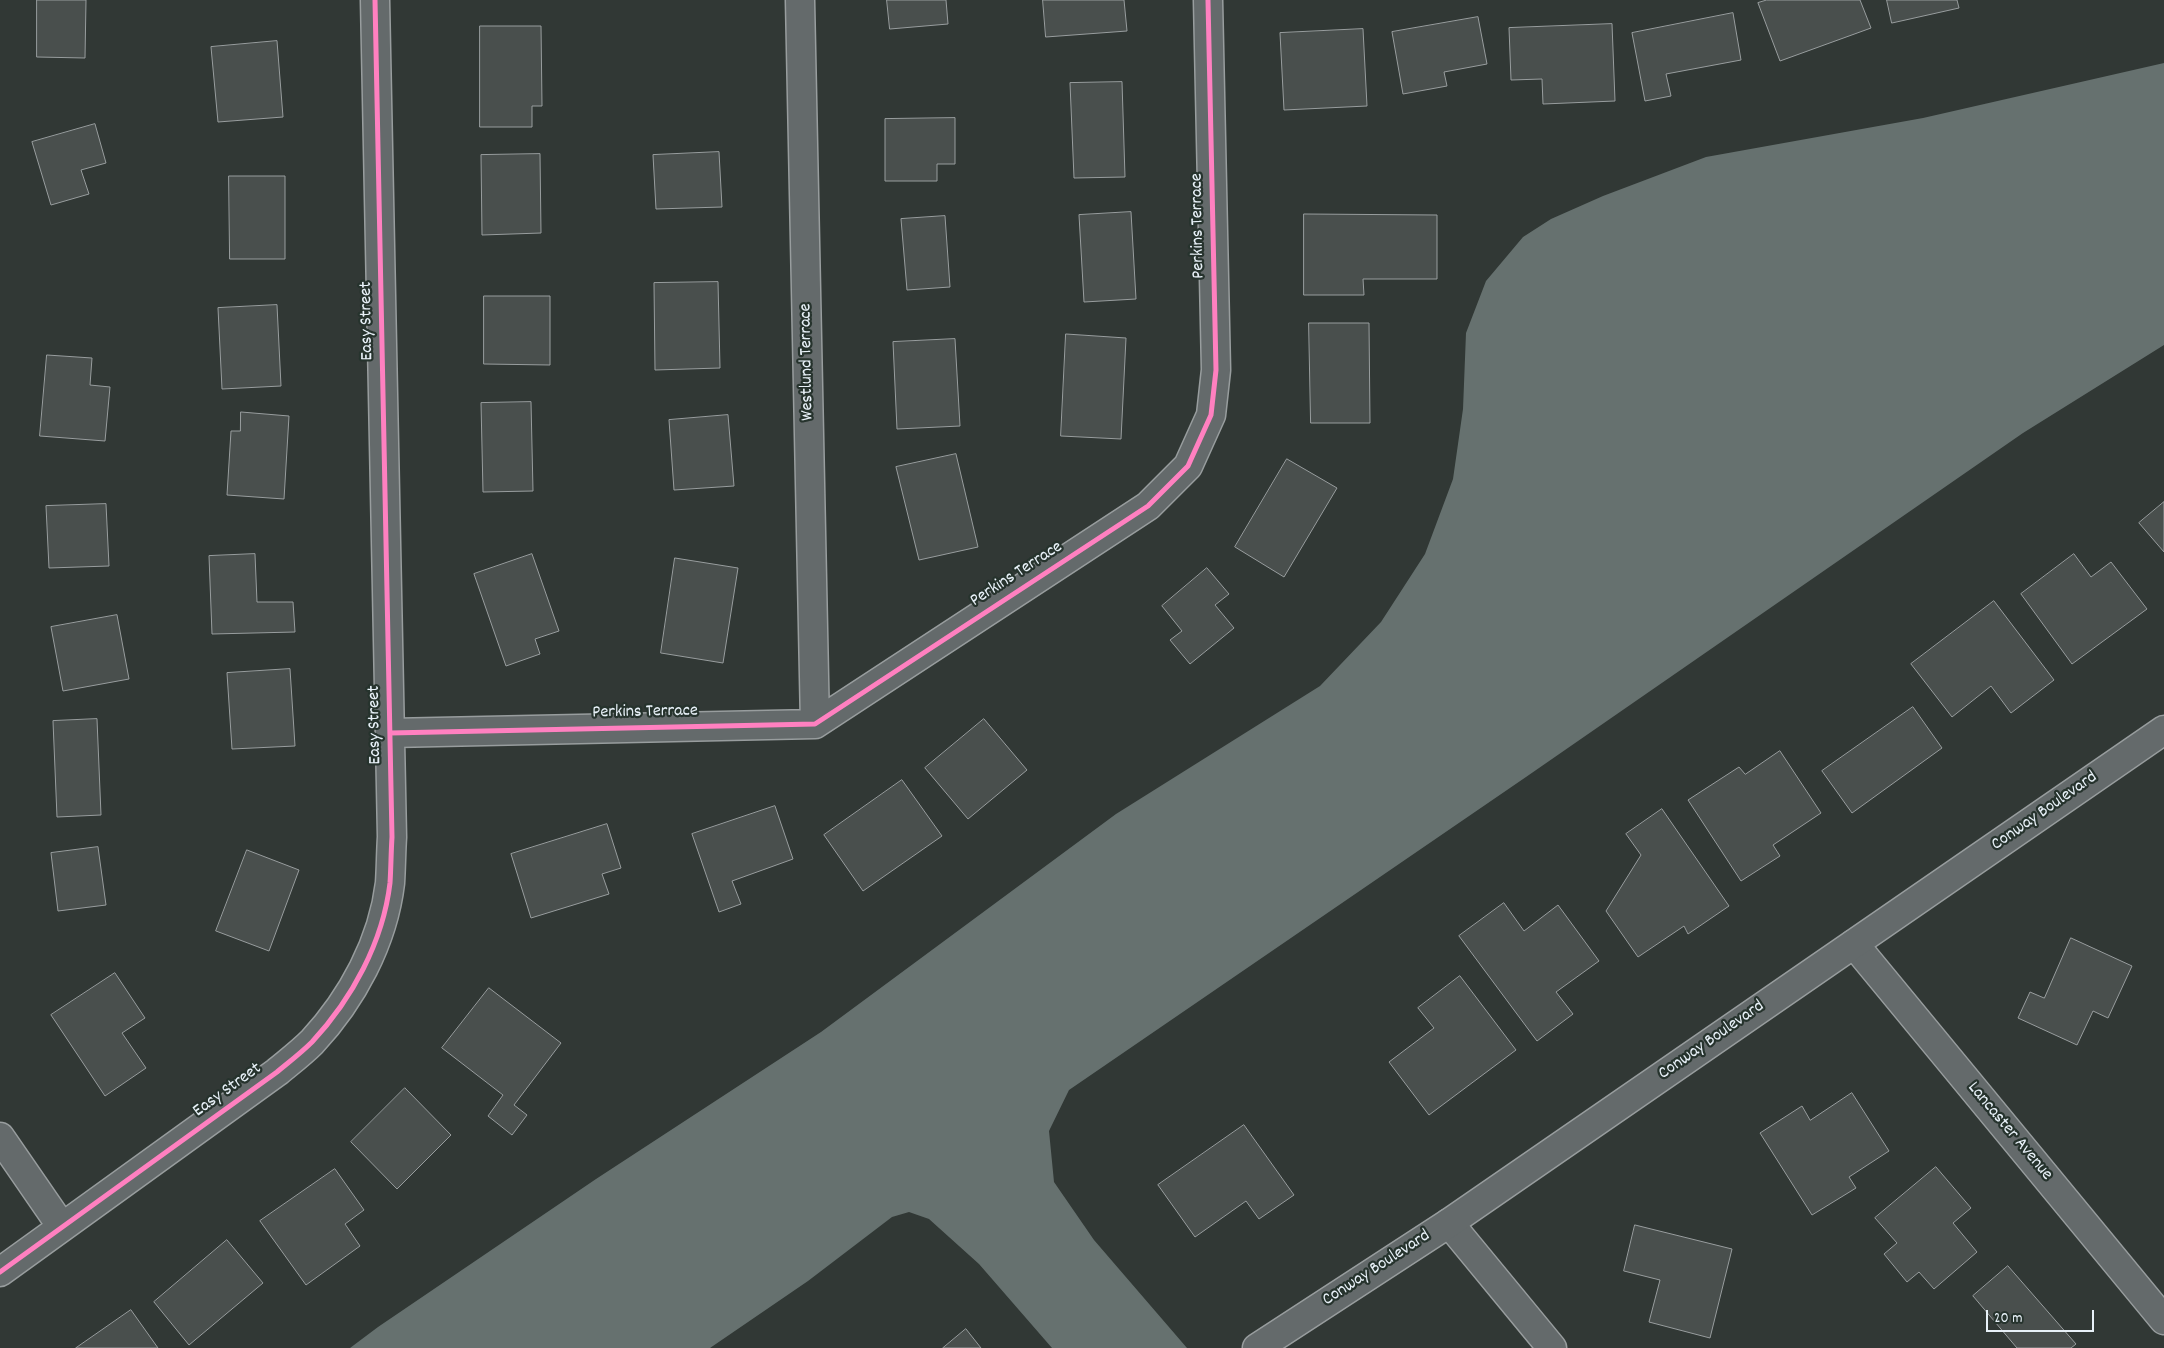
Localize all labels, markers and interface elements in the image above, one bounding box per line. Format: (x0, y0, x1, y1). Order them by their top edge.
street label: Perkins Terrace (1187, 173, 1211, 279)
street label: Easy Street (357, 281, 379, 361)
street label: Westlund Terrace (796, 303, 820, 421)
street label: Perkins Terrace (967, 537, 1067, 613)
street label: Easy Street (365, 685, 387, 765)
street label: Perkins Terrace (592, 701, 698, 725)
street label: Conway Boulevard (1988, 768, 2102, 856)
street label: Conway Boulevard (1655, 997, 1769, 1085)
street label: Easy Street (190, 1059, 266, 1123)
street label: Lancaster Avenue (1962, 1078, 2056, 1186)
street label: Conway Boulevard (1319, 1226, 1435, 1312)
scale bar (1989, 1300, 2096, 1332)
text: 20 m (1994, 1308, 2022, 1330)

